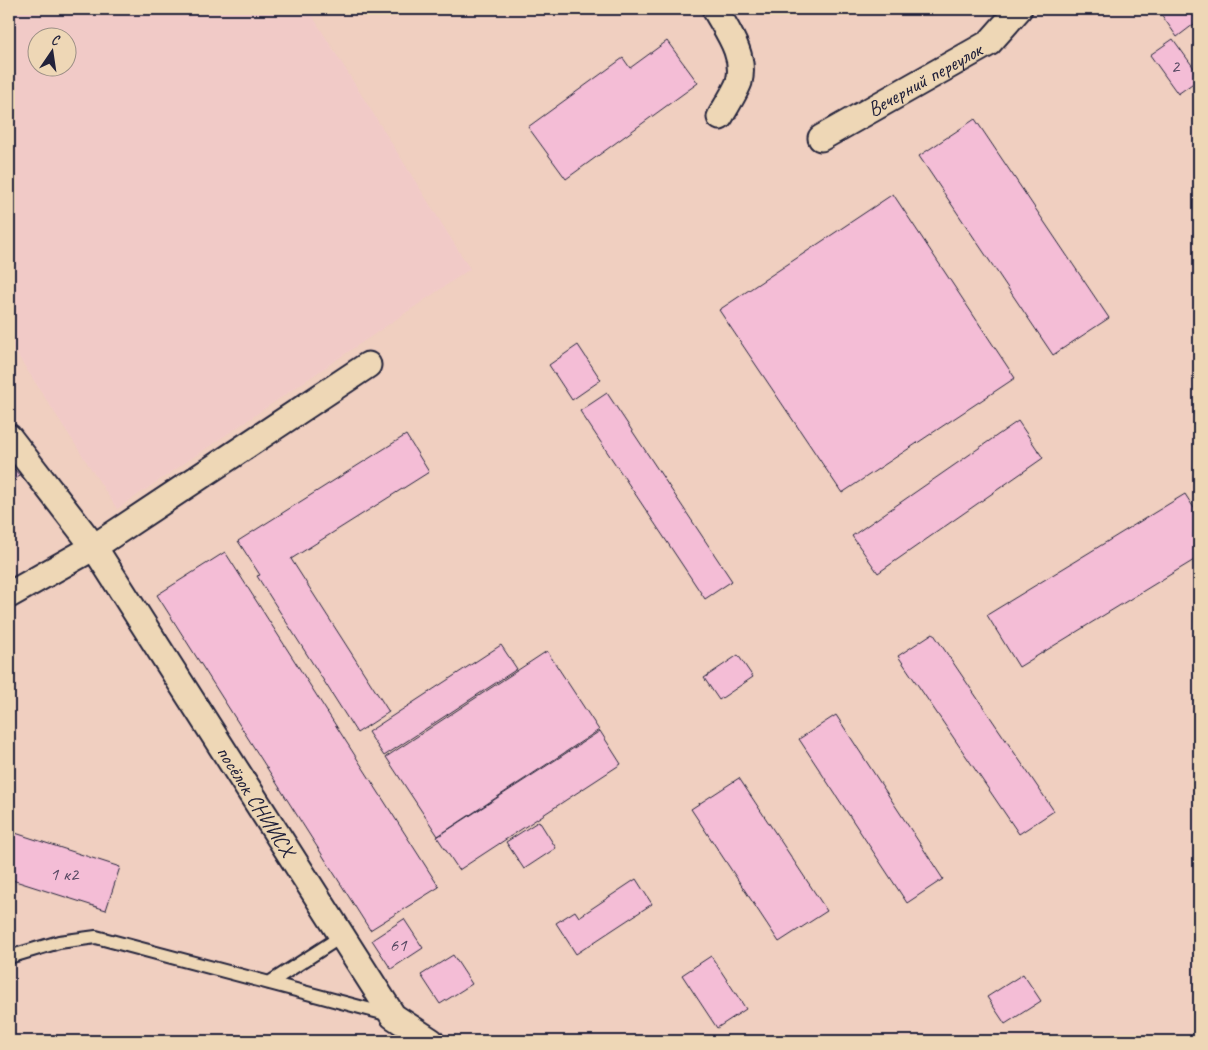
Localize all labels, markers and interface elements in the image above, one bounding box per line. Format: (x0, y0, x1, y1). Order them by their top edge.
north arrow (28, 28, 78, 78)
text: С (50, 31, 62, 49)
street label: Вечерний переулок (863, 36, 988, 122)
house number: 2 (1171, 54, 1181, 78)
street label: посёлок СНИИСХ (211, 740, 302, 864)
house number: 1 к2 (50, 862, 80, 886)
house number: 61 (389, 933, 408, 957)

